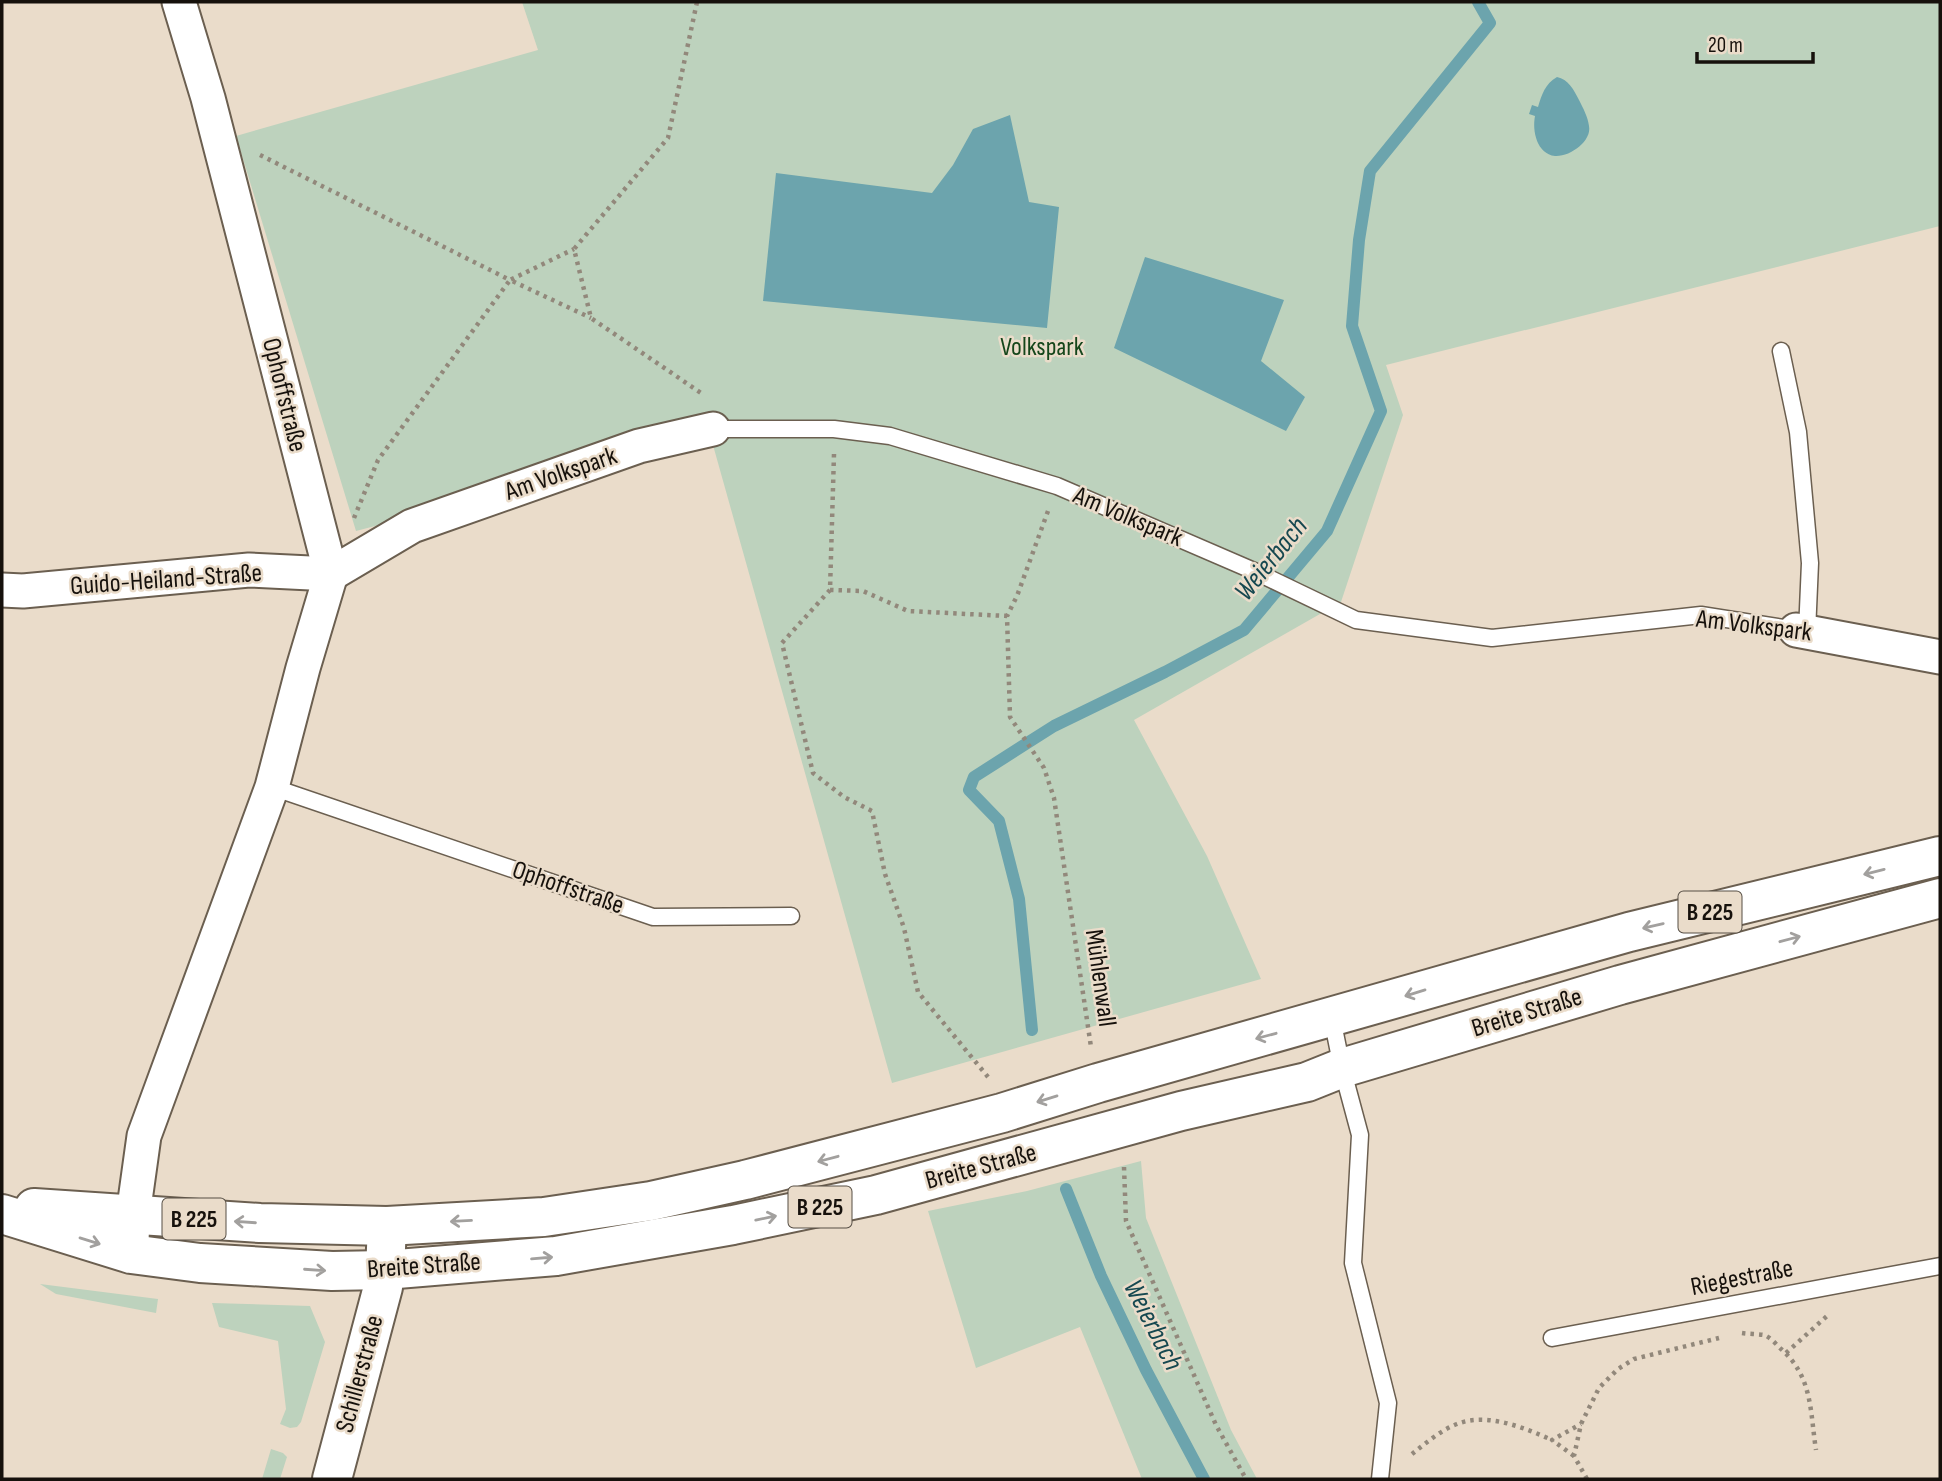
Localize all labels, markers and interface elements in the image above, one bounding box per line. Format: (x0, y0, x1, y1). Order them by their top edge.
scale bar (1697, 21, 1812, 65)
text: 20 m (1708, 33, 1743, 58)
park label: Volkspark (1000, 332, 1084, 363)
street label: Ophoffstraße (255, 335, 313, 455)
street label: Am Volkspark (500, 440, 621, 508)
street label: Am Volkspark (1068, 480, 1188, 554)
water label: Weierbach (1227, 511, 1315, 607)
street label: Guido-Heiland-Straße (69, 558, 263, 602)
street label: Am Volkspark (1694, 603, 1814, 648)
street label: Ophoffstraße (508, 854, 628, 922)
one-way arrow (1863, 866, 1886, 879)
road number: B 225 (1678, 891, 1742, 932)
one-way arrow (1642, 920, 1665, 933)
street label: Mühlenwall (1078, 927, 1122, 1029)
one-way arrow (1778, 932, 1801, 945)
street label: Breite Straße (1468, 982, 1586, 1044)
one-way arrow (1404, 987, 1426, 1000)
one-way arrow (1255, 1030, 1278, 1043)
one-way arrow (1037, 1094, 1059, 1106)
street label: Breite Straße (922, 1137, 1040, 1197)
one-way arrow (817, 1153, 839, 1166)
road number: B 225 (788, 1186, 852, 1227)
road number: B 225 (162, 1198, 226, 1240)
one-way arrow (754, 1211, 777, 1225)
one-way arrow (234, 1215, 257, 1228)
one-way arrow (450, 1215, 473, 1228)
one-way arrow (79, 1236, 101, 1249)
street label: Breite Straße (366, 1247, 482, 1285)
one-way arrow (530, 1251, 553, 1264)
street label: Riegestraße (1688, 1253, 1796, 1303)
one-way arrow (303, 1264, 326, 1277)
water label: Weierbach (1116, 1274, 1190, 1376)
street label: Schillerstraße (329, 1312, 391, 1436)

